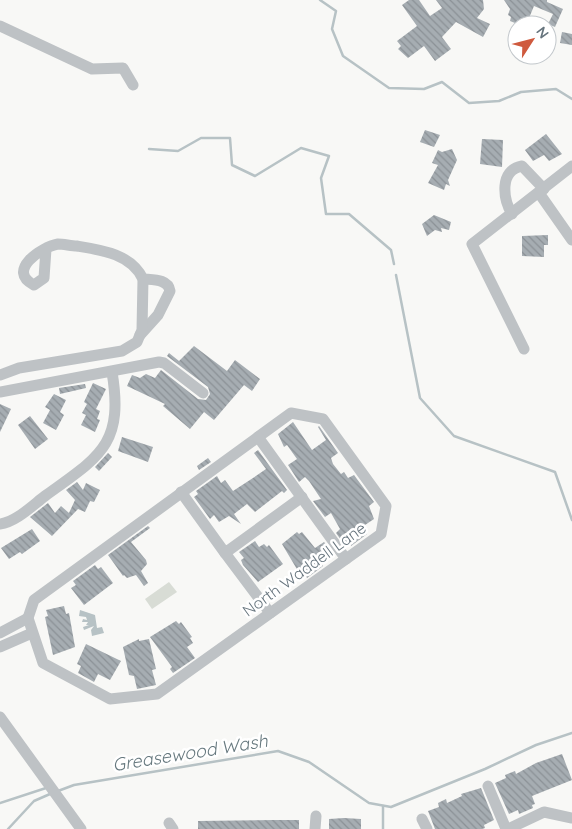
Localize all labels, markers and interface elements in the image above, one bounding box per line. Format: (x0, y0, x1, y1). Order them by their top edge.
north arrow (507, 15, 557, 65)
text: N (532, 23, 553, 42)
street label: North Waddell Lane (238, 517, 370, 621)
water label: Greasewood Wash (111, 729, 270, 776)

